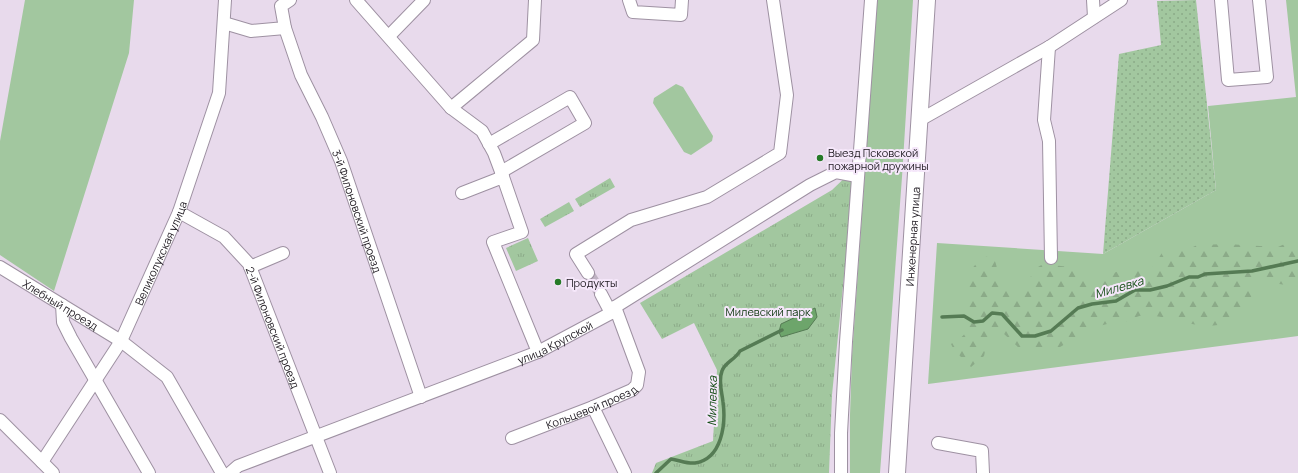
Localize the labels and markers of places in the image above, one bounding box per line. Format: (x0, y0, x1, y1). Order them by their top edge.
place label: Выезд Псковской пожарной дружины (828, 145, 929, 173)
marker: Выезд Псковской пожарной дружины (815, 153, 825, 163)
place label: Продукты (566, 275, 617, 290)
marker: Продукты (553, 277, 563, 287)

